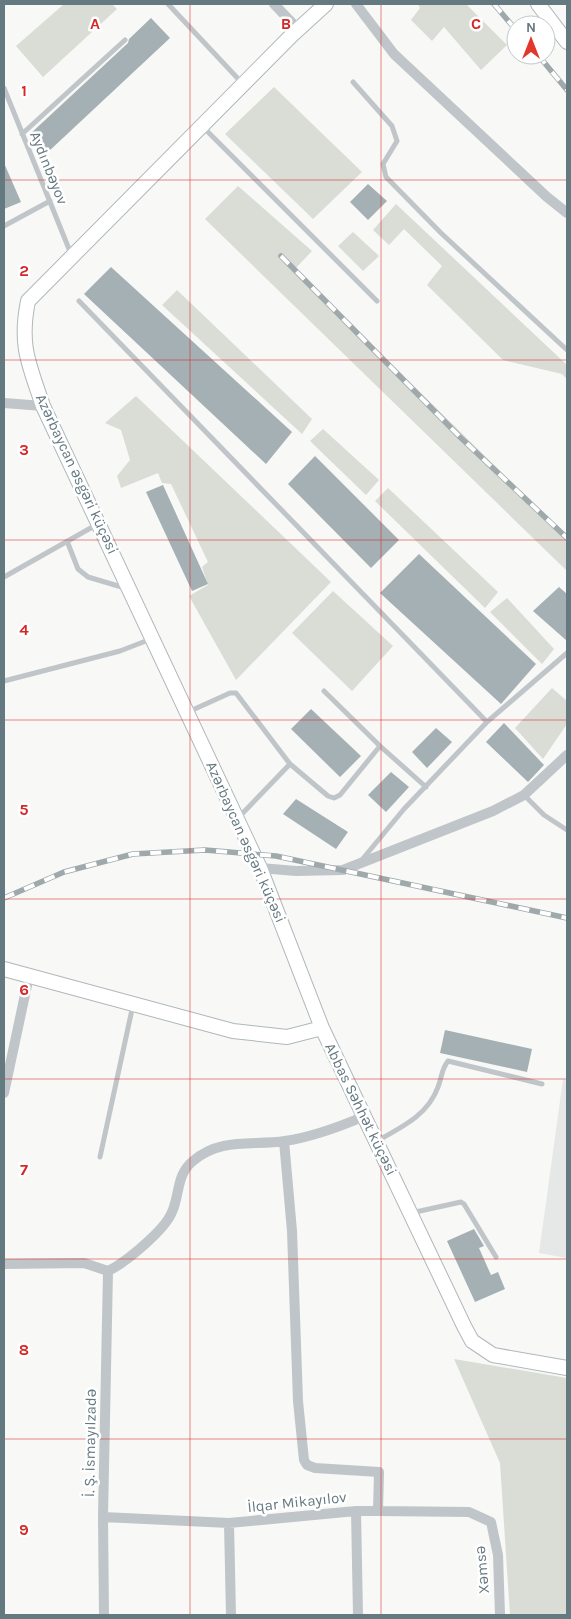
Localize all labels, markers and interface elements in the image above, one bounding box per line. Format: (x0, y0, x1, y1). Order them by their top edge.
text: A (90, 14, 100, 33)
text: B (281, 14, 291, 33)
text: C (471, 14, 481, 33)
north arrow (506, 15, 556, 65)
text: N (526, 19, 536, 36)
text: 1 (21, 81, 27, 100)
street label: Aydınbəyov (26, 129, 72, 208)
text: 2 (19, 261, 29, 280)
street label: Azərbaycan əsgəri küçəsi (32, 391, 122, 557)
text: 3 (19, 440, 29, 459)
text: 4 (19, 620, 29, 639)
street label: Azərbaycan əsgəri küçəsi (202, 759, 290, 925)
text: 5 (19, 800, 29, 819)
text: 6 (19, 980, 29, 999)
street label: Abbas Səhhət küçəsi (321, 1040, 401, 1178)
text: 7 (20, 1160, 28, 1179)
text: 8 (19, 1340, 29, 1359)
street label: İ. Ş. İsmayılzadə (80, 1389, 100, 1497)
street label: İlqar Mikayılov (246, 1488, 348, 1516)
text: 9 (19, 1520, 29, 1539)
street label: Xəmsə (471, 1545, 493, 1595)

